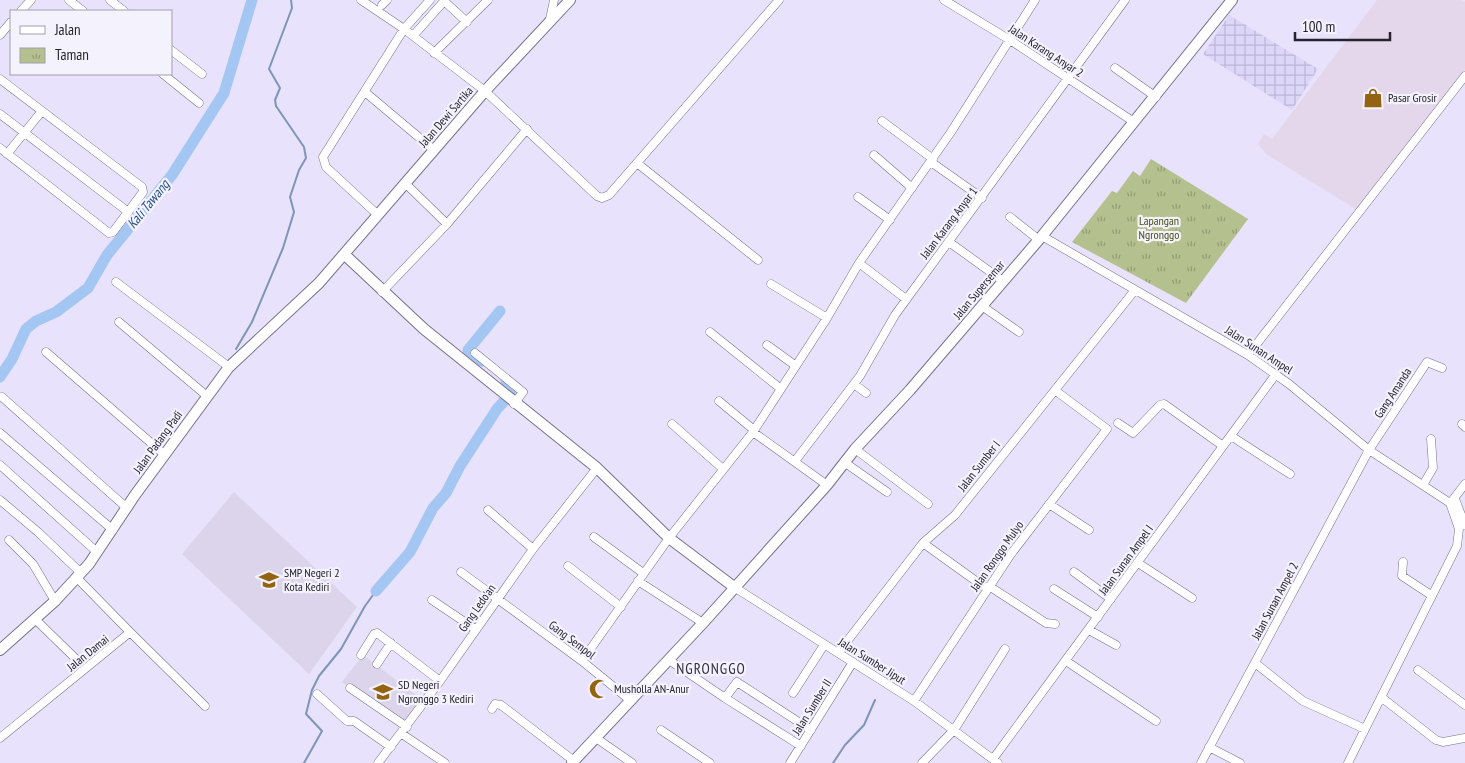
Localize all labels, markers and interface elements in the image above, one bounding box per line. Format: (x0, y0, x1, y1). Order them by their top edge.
legend (10, 10, 172, 75)
scale bar (1295, 10, 1390, 42)
text: 100 m (1302, 17, 1335, 36)
text: Jalan (54, 20, 81, 39)
street label: Jalan Karang Anyar 2 (1005, 20, 1086, 80)
text: Taman (55, 45, 89, 64)
street label: Jalan Dewi Sartika (415, 83, 476, 151)
shop icon: Pasar Grosir (1362, 87, 1384, 109)
place label: Pasar Grosir (1388, 90, 1438, 105)
water label: Kali Tawang (123, 175, 174, 232)
street label: Jalan Karang Anyar 1 (916, 184, 980, 262)
park label: Lapangan Ngronggo (1139, 213, 1179, 242)
street label: Jalan Supersemar (949, 257, 1008, 323)
street label: Jalan Sunan Ampel (1222, 322, 1296, 377)
street label: Gang Amanda (1371, 365, 1414, 421)
street label: Jalan Padang Padi (129, 407, 185, 477)
street label: Jalan Sumber I (954, 437, 1003, 495)
street label: Jalan Ronggo Mulyo (966, 518, 1026, 595)
street label: Jalan Sunan Ampel I (1095, 522, 1156, 598)
street label: Jalan Sunan Ampel 2 (1247, 560, 1301, 643)
place label: SMP Negeri 2 Kota Kediri (284, 565, 340, 594)
school or university icon: SMP Negeri 2 Kota Kediri (258, 569, 280, 591)
street label: Gang Ledo'an (455, 581, 498, 634)
street label: Gang Sempol (546, 617, 599, 662)
street label: Jalan Damai (63, 631, 112, 675)
street label: Jalan Sumber Jiput (835, 633, 909, 688)
district label: NGRONGGO (676, 659, 746, 678)
street label: Jalan Sumber II (788, 676, 835, 738)
place label: SD Negeri Ngronggo 3 Kediri (398, 677, 474, 706)
mosque icon: Musholla AN-Anur (588, 678, 610, 700)
school or university icon: SD Negeri Ngronggo 3 Kediri (372, 681, 394, 703)
place label: Musholla AN-Anur (614, 681, 690, 696)

